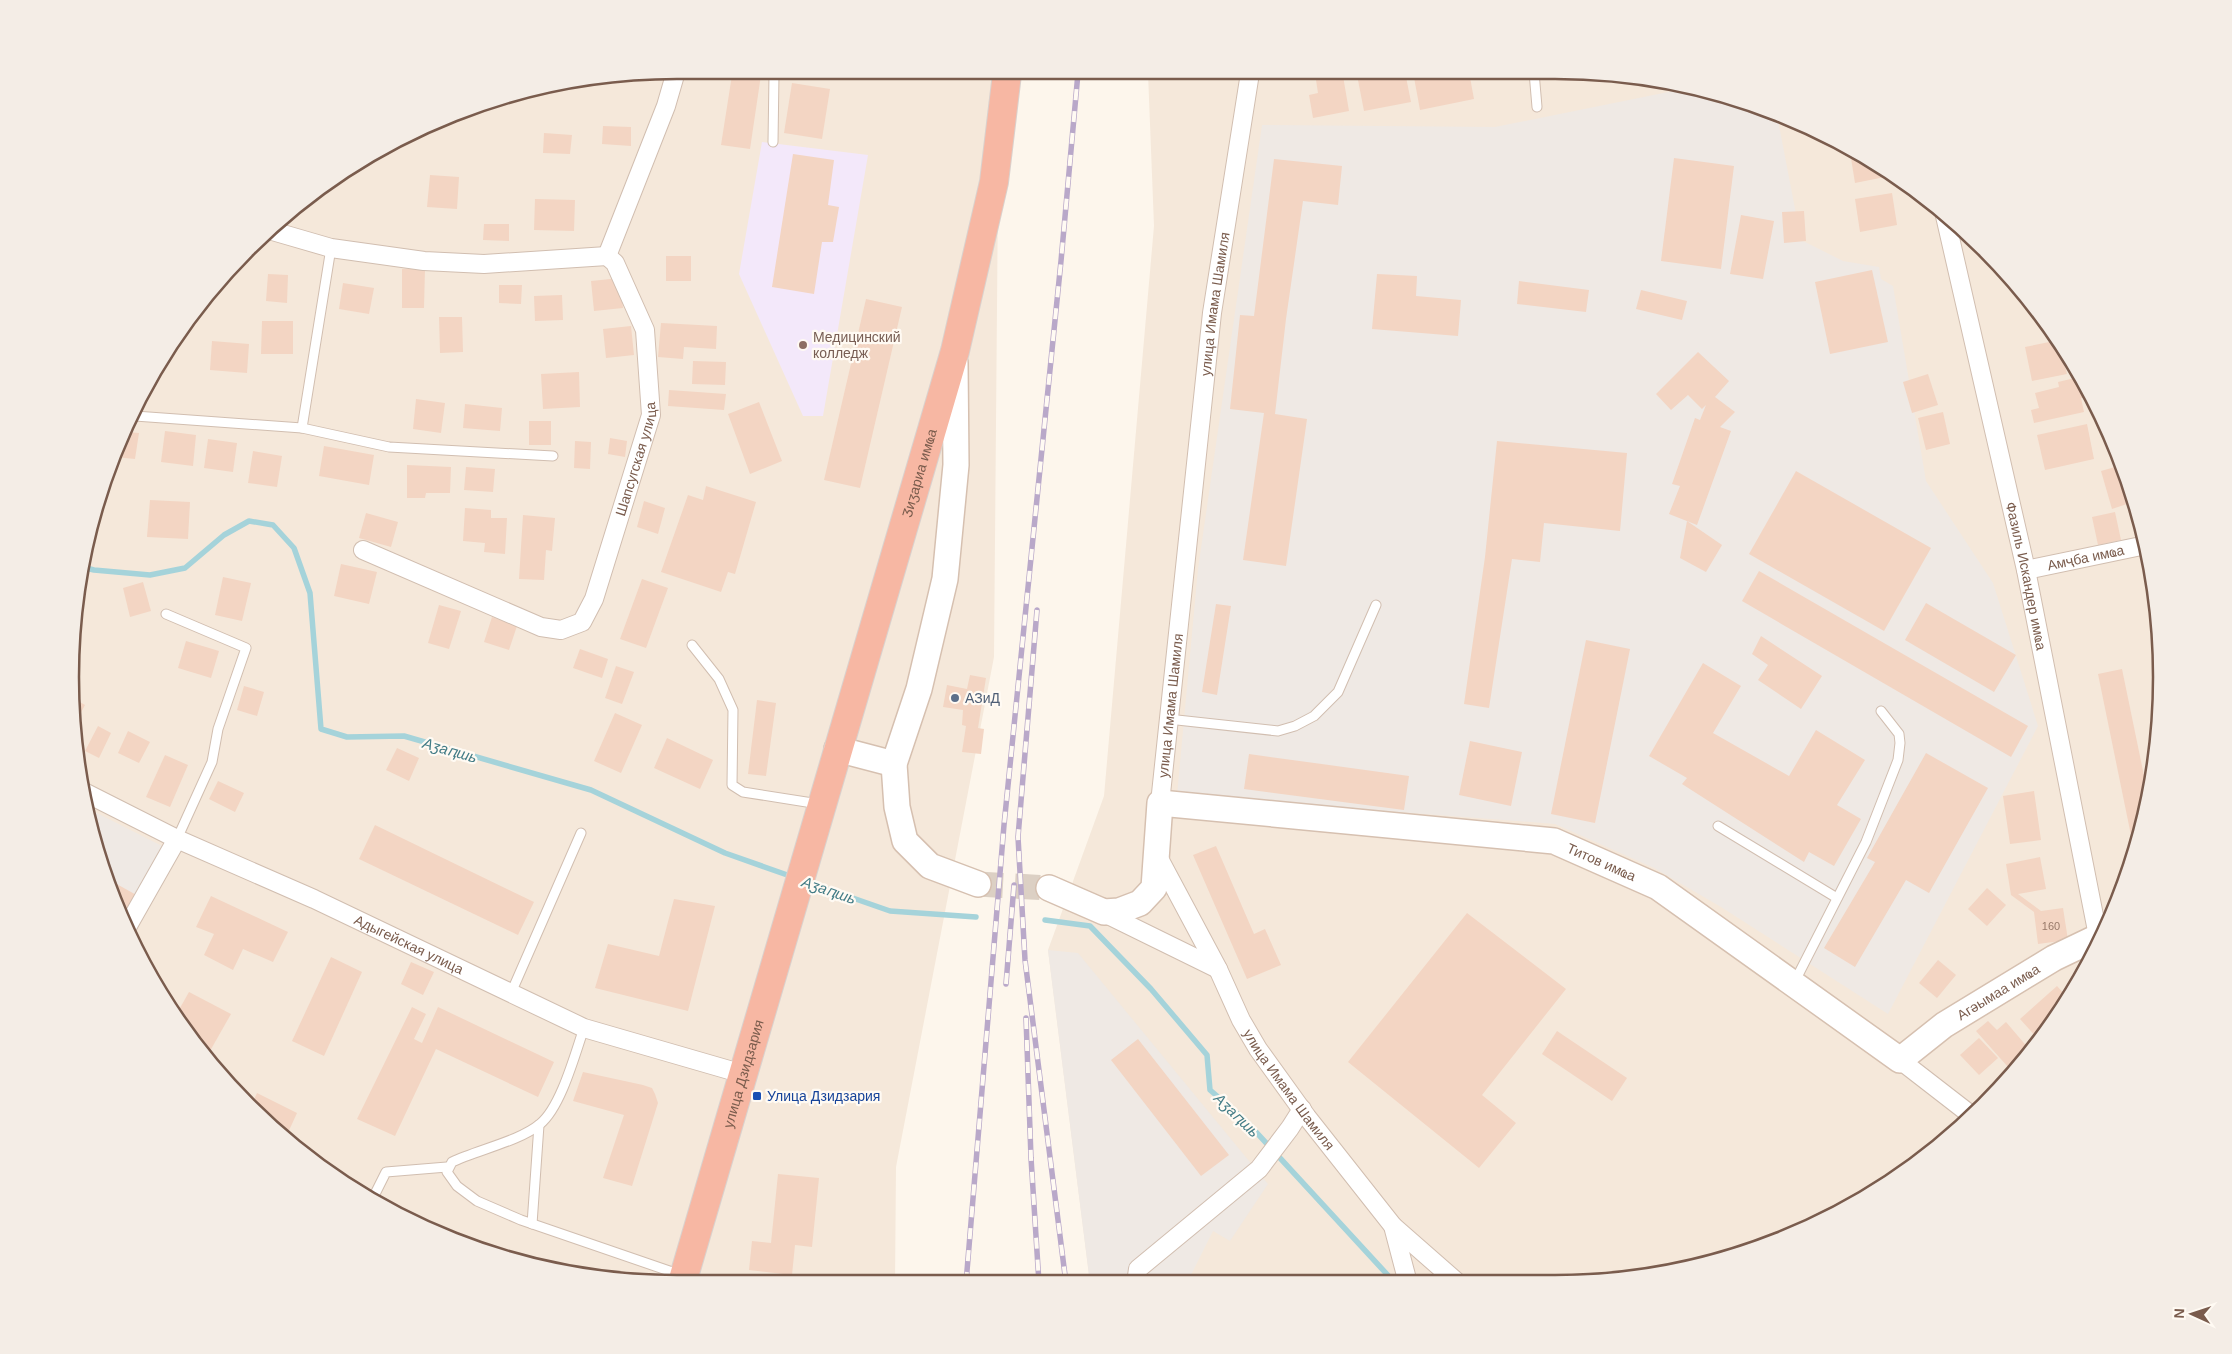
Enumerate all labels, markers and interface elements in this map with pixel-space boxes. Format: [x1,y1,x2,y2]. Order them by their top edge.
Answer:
street label: улица Имама Шамиля [1197,231,1233,377]
place label: Медицинский колледж [813,329,901,361]
marker: Медицинский колледж [797,339,809,351]
street label: Шапсугская улица [612,401,659,518]
street label: Ӡиӡариа имҩа [899,427,940,519]
street label: Фазиль Искандер имҩа [2003,500,2050,652]
street label: Амҷба имҩа [2046,542,2126,573]
street label: улица Имама Шамиля [1155,633,1186,779]
place label: АЗиД [965,690,1000,706]
marker: АЗиД [949,692,961,704]
water label: Аӡаԥшь [420,734,479,766]
street label: Титов имҩа [1565,840,1639,884]
water label: Аӡаԥшь [799,873,858,907]
street label: Адыгейская улица [352,911,466,977]
house number: 160 [2042,920,2060,932]
street label: Агәымаа имҩа [1954,961,2043,1023]
street label: улица Дзидзария [720,1018,767,1130]
street label: улица Имама Шамиля [1240,1026,1338,1153]
place label: Улица Дзидзария [767,1088,880,1104]
water label: Аӡаԥшь [1210,1089,1263,1141]
marker: Улица Дзидзария [751,1090,763,1102]
north arrow [2167,1289,2217,1339]
text: N [2171,1308,2187,1319]

